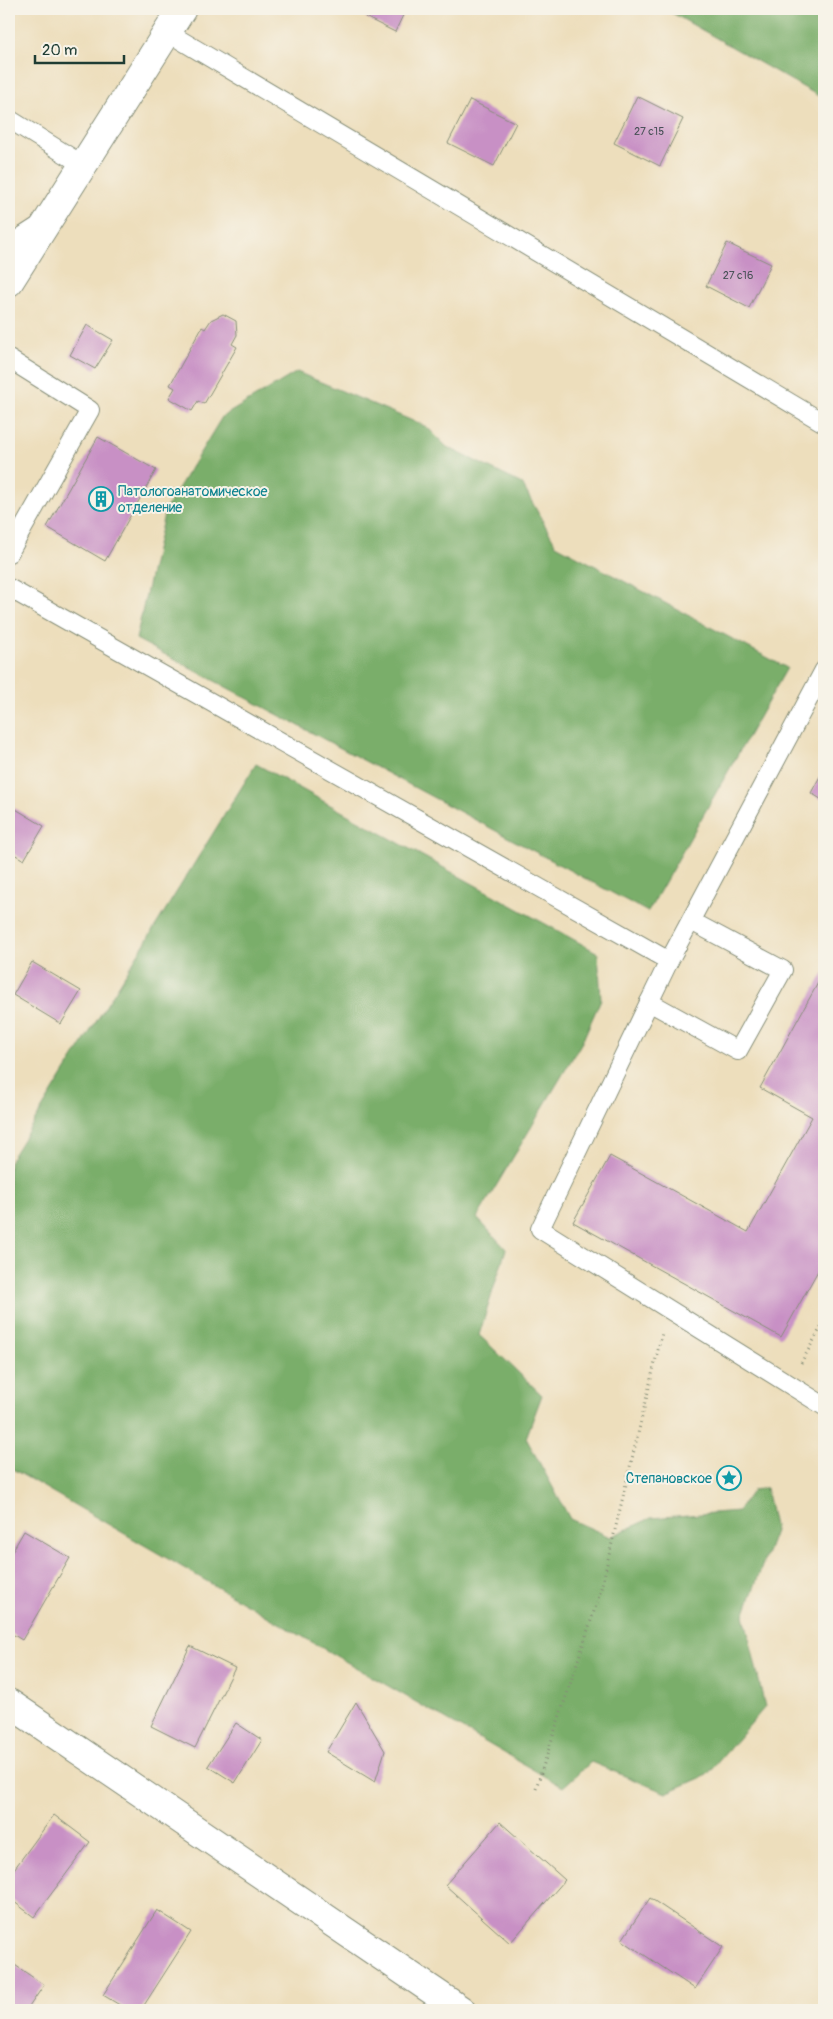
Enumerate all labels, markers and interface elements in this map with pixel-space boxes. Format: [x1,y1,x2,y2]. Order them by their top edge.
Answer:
scale bar [35,32,124,64]
text: 20 m [42,41,77,60]
house number: 27 с15 [634,125,664,138]
house number: 27 с16 [723,269,753,282]
place label: Патологоанатомическое отделение [118,483,267,516]
building icon: Патологоанатомическое отделение [88,486,114,512]
place icon: Степановское [716,1465,742,1491]
place label: Степановское [626,1470,712,1487]

